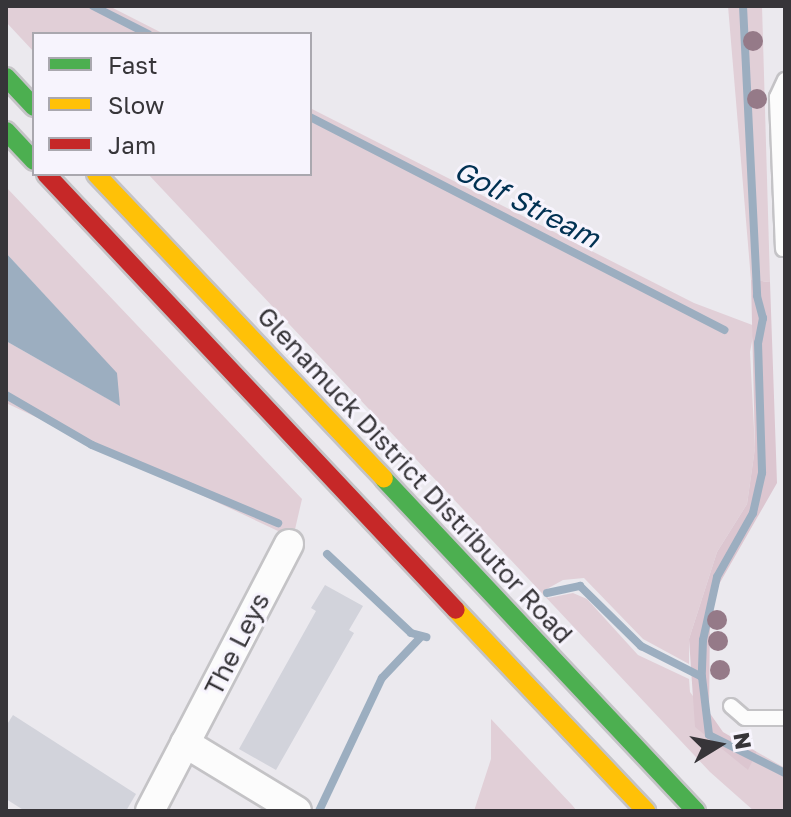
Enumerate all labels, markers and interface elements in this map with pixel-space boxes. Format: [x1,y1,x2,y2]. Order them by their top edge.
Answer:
legend [32,32,312,176]
text: Fast [108,50,158,79]
text: Slow [108,90,164,119]
text: Jam [108,130,156,159]
water label: Golf Stream [449,153,605,255]
street label: Glenamuck District Distributor Road [251,300,579,650]
street label: The Leys [198,587,276,701]
north arrow [679,705,759,785]
text: N [728,730,758,751]

